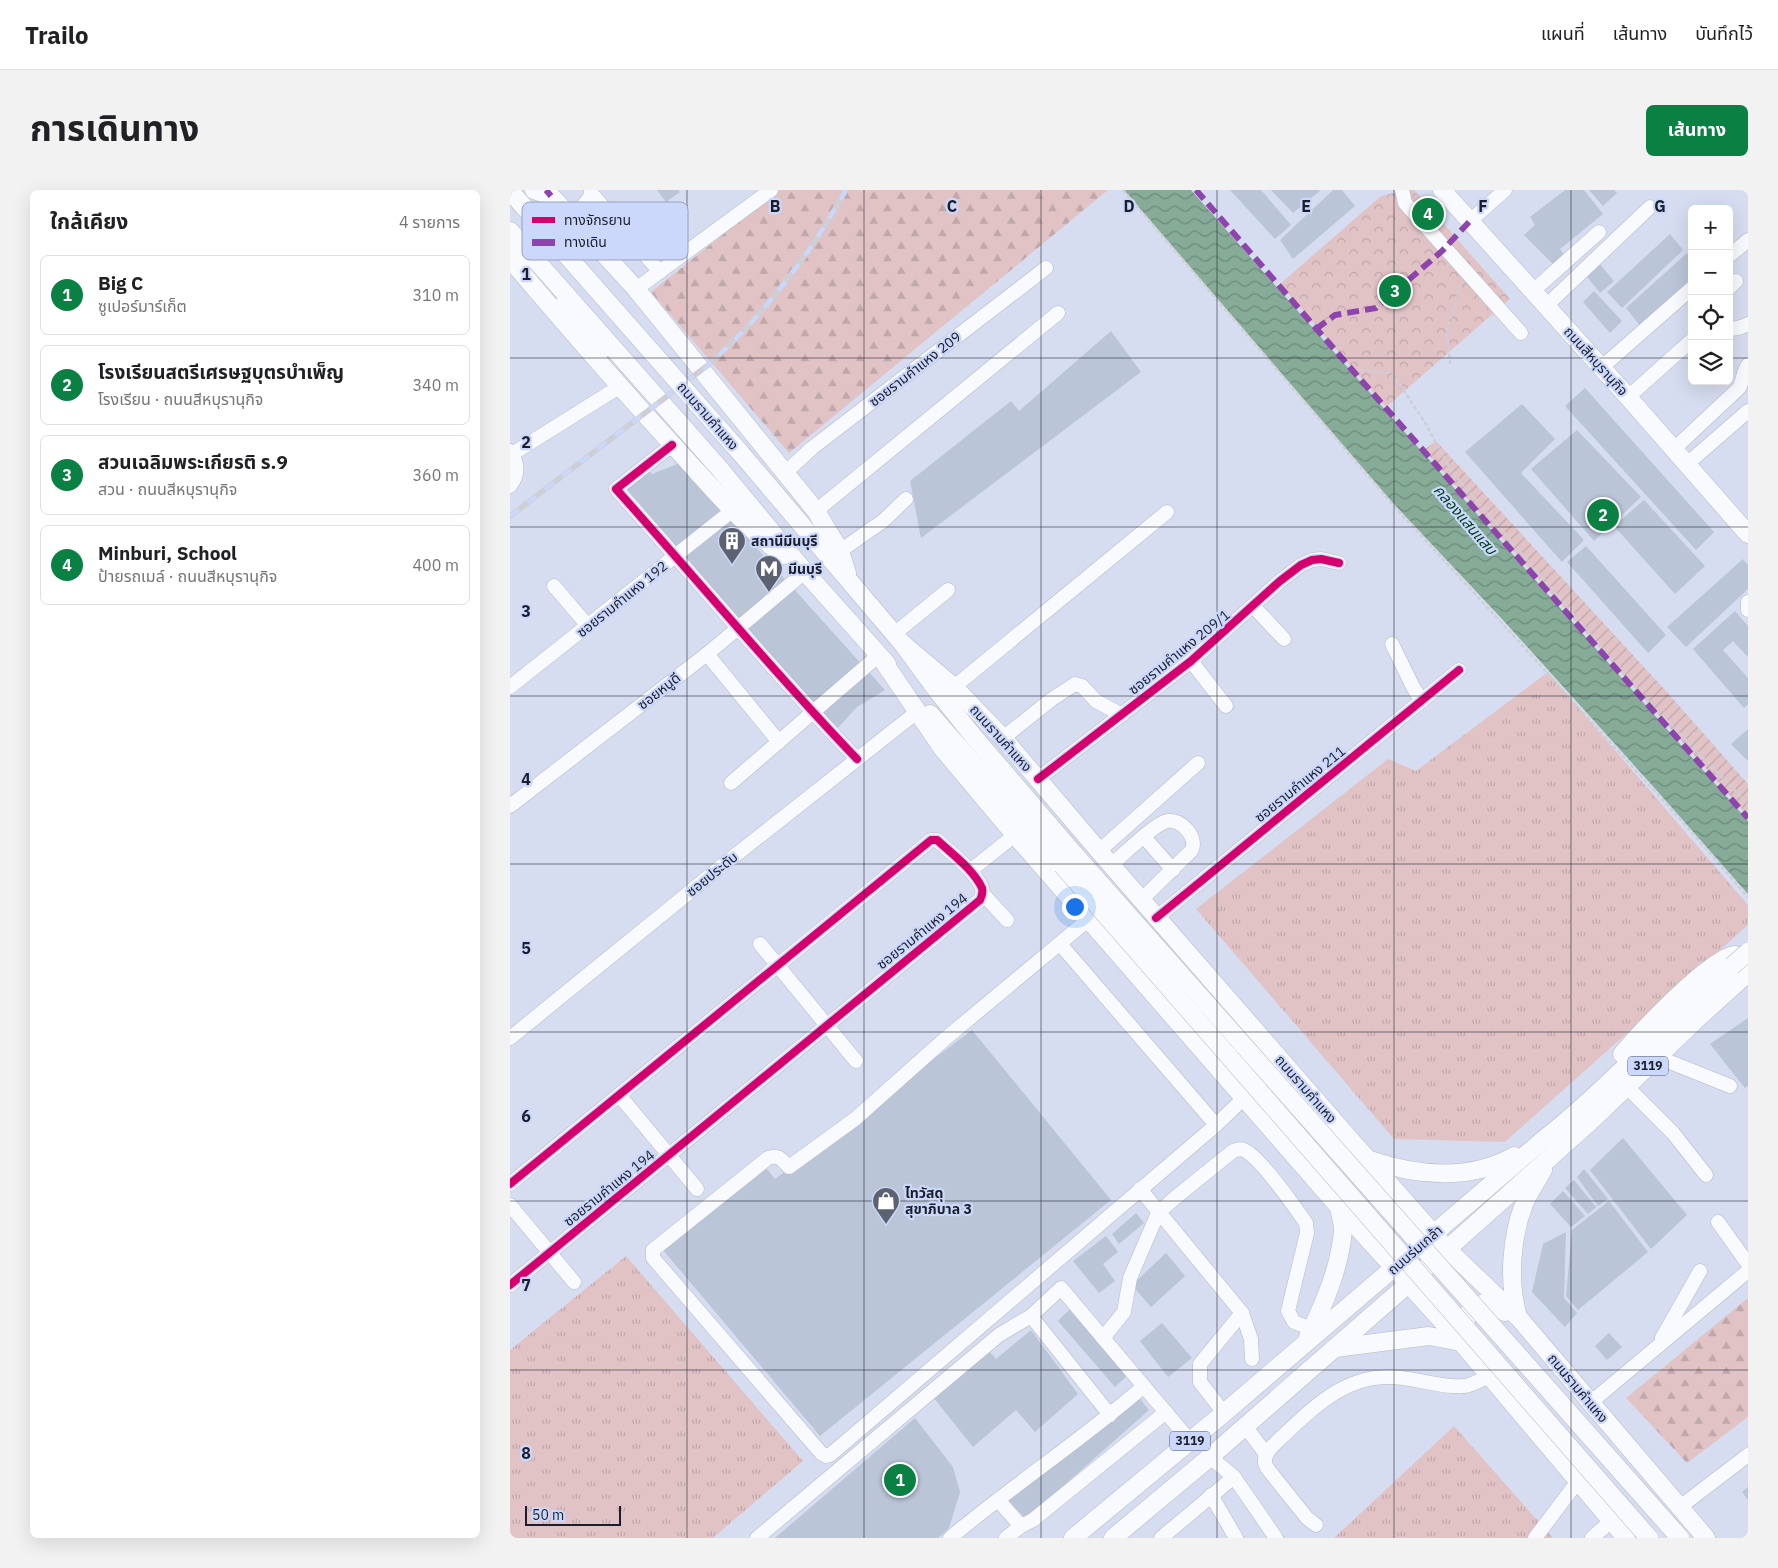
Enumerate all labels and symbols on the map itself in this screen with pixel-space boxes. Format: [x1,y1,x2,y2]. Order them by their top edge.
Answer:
pin: 4 [1412,195,1444,233]
text: B [770,196,781,216]
text: C [947,196,957,216]
text: D [1123,196,1135,216]
text: E [1301,196,1311,216]
text: F [1478,196,1488,216]
text: G [1654,196,1666,216]
legend [522,202,688,260]
text: ทางจักรยาน [564,211,631,229]
text: ทางเดิน [564,233,607,251]
text: 1 [521,264,531,284]
pin: 3 [1379,272,1411,310]
street label: ถนนสีหบุรานุกิจ [1560,323,1632,399]
street label: ซอยรามคำแหง 209 [865,328,965,410]
street label: ถนนรามคำแหง [673,378,743,454]
text: 2 [521,432,531,452]
water label: คลองแสนแสบ [1430,481,1502,559]
pin: 2 [1587,496,1619,534]
building icon: สถานีมีนบุรี [717,526,747,565]
place label: สถานีมีนบุรี [751,532,818,550]
metro station icon: มีนบุรี [754,554,784,593]
street label: ซอยรามคำแหง 192 [573,557,671,641]
place label: มีนบุรี [788,560,822,578]
text: 3 [521,601,531,621]
street label: ซอยรามคำแหง 209/1 [1125,606,1233,698]
street label: ซอยหนูดี [634,669,684,713]
street label: ถนนรามคำแหง [966,701,1036,775]
street label: ซอยรามคำแหง 211 [1251,742,1349,826]
text: 4 [521,769,531,789]
street label: ซอยประดับ [683,848,741,900]
street label: ซอยรามคำแหง 194 [873,889,971,973]
your location [1062,894,1088,920]
text: 5 [521,938,531,958]
street label: ถนนรามคำแหง [1271,1051,1341,1127]
road number: 3119 [1628,1056,1668,1076]
text: 6 [521,1106,531,1126]
street label: ซอยรามคำแหง 194 [560,1146,658,1230]
place label: ไทวัสดุ สุขาภิบาล 3 [905,1184,972,1218]
shop icon: ไทวัสดุ สุขาภิบาล 3 [871,1186,901,1225]
street label: ถนนร่มเกล้า [1384,1221,1446,1279]
text: 7 [521,1275,531,1295]
street label: ถนนรามคำแหง [1544,1350,1612,1426]
road number: 3119 [1170,1432,1210,1450]
text: 8 [521,1443,531,1463]
pin: 1 [884,1461,916,1499]
scale bar [525,1503,621,1526]

